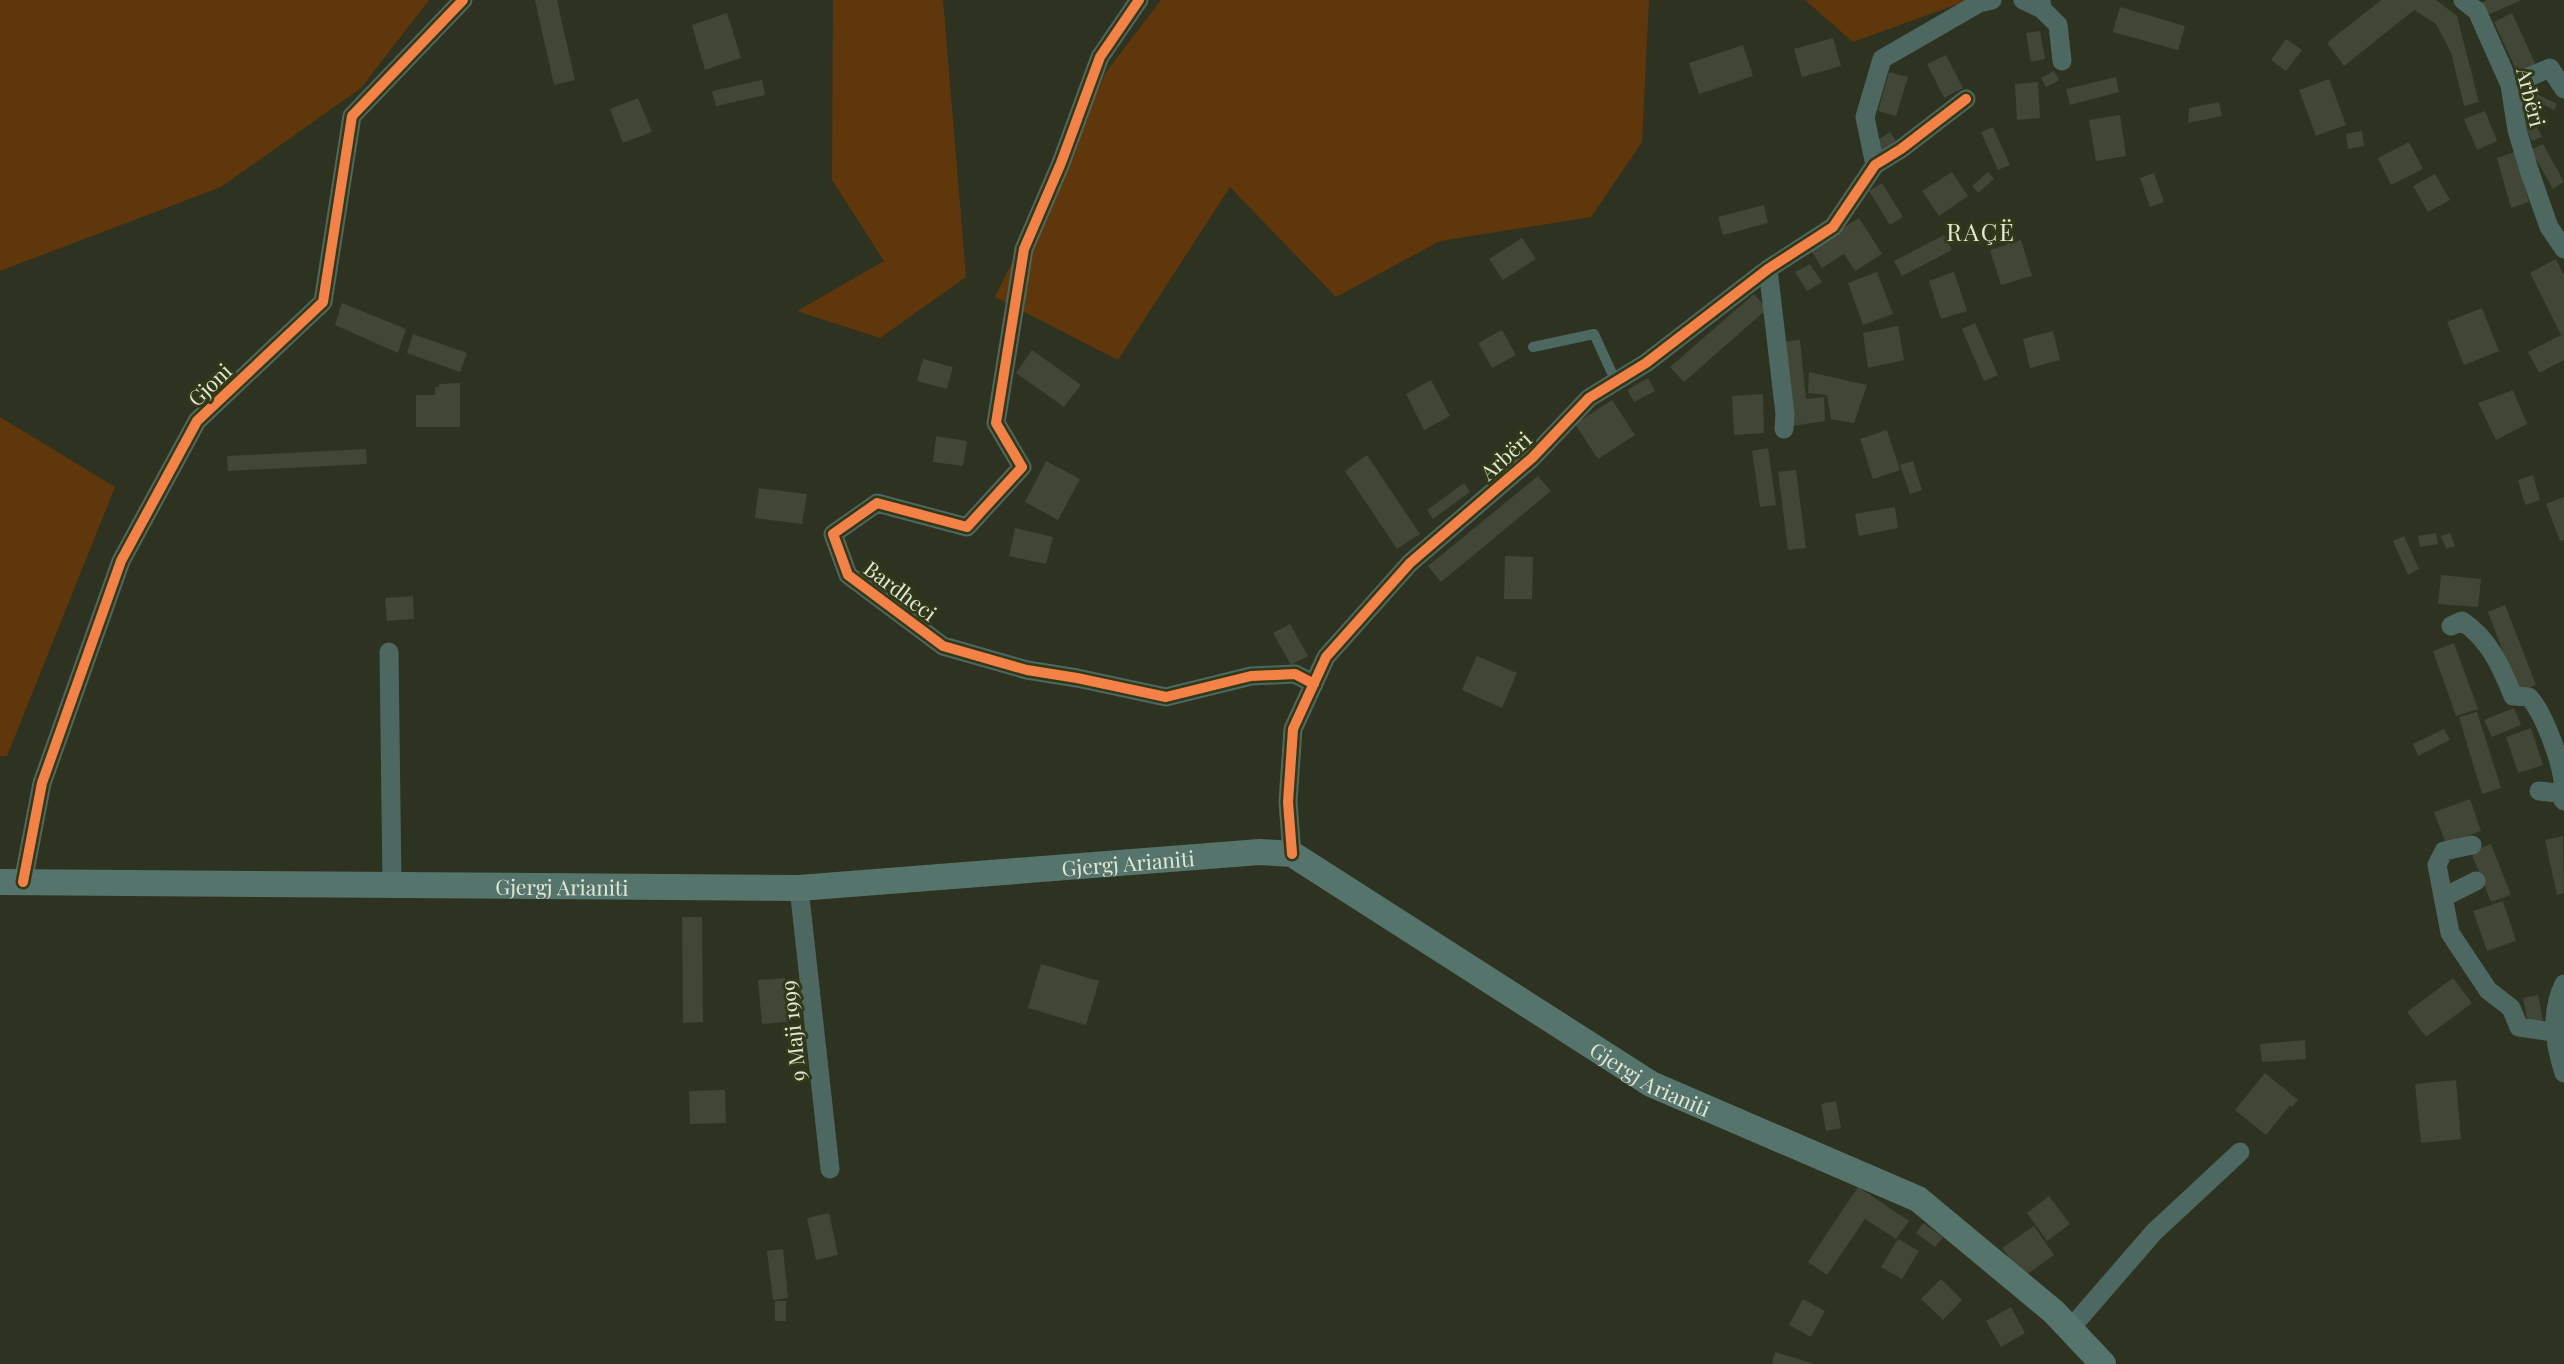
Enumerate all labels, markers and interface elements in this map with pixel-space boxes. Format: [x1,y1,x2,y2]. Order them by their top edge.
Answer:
street label: Arbëri [2511,63,2553,130]
district label: RAÇË [1946,215,2016,247]
street label: Gjoni [181,356,237,412]
street label: Arbëri [1473,424,1537,486]
street label: Bardheci [859,554,943,626]
street label: Gjergj Arianiti [1061,843,1195,881]
street label: Gjergj Arianiti [495,872,629,901]
street label: 9 Maji 1999 [773,979,811,1083]
street label: Gjergj Arianiti [1585,1035,1715,1122]

